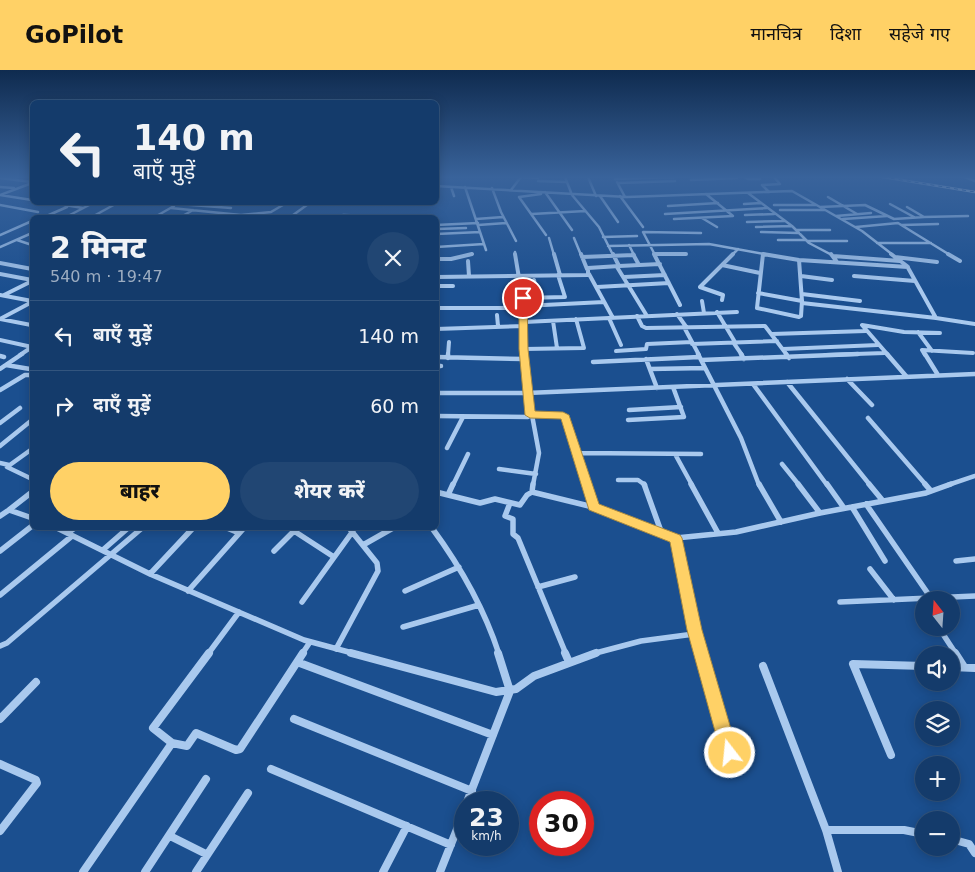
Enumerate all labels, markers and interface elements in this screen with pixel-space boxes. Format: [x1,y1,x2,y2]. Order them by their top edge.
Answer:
text: GoPilot [25,21,123,49]
text: मानचित्र [751,23,802,44]
text: दिशा [830,23,861,44]
text: सहेजे गए [889,23,950,44]
text: 140 m [133,118,255,158]
icon: left [50,120,115,185]
text: बाएँ मुड़ें [133,159,195,184]
text: 2 मिनट [50,230,146,265]
button: close [367,232,419,284]
text: 540 m · 19:47 [50,267,163,286]
pin [502,277,544,319]
icon: arrive [509,284,537,312]
icon: left [50,322,78,350]
text: बाएँ मुड़ें [93,323,152,345]
text: 140 m [358,325,419,347]
icon: right [50,392,78,420]
text: दाएँ मुड़ें [93,393,151,415]
text: 60 m [370,395,419,417]
button: बाहर [50,462,230,520]
button: शेयर करें [240,462,419,520]
north arrow [915,591,960,636]
map controls [915,591,960,856]
button: sound [915,646,960,691]
button: layers [915,701,960,746]
position arrow [703,726,755,778]
button: + [915,756,960,801]
speed limit sign: 30 [529,791,594,856]
text: 23 [469,803,504,832]
button: − [915,811,960,856]
text: km/h [471,829,502,843]

